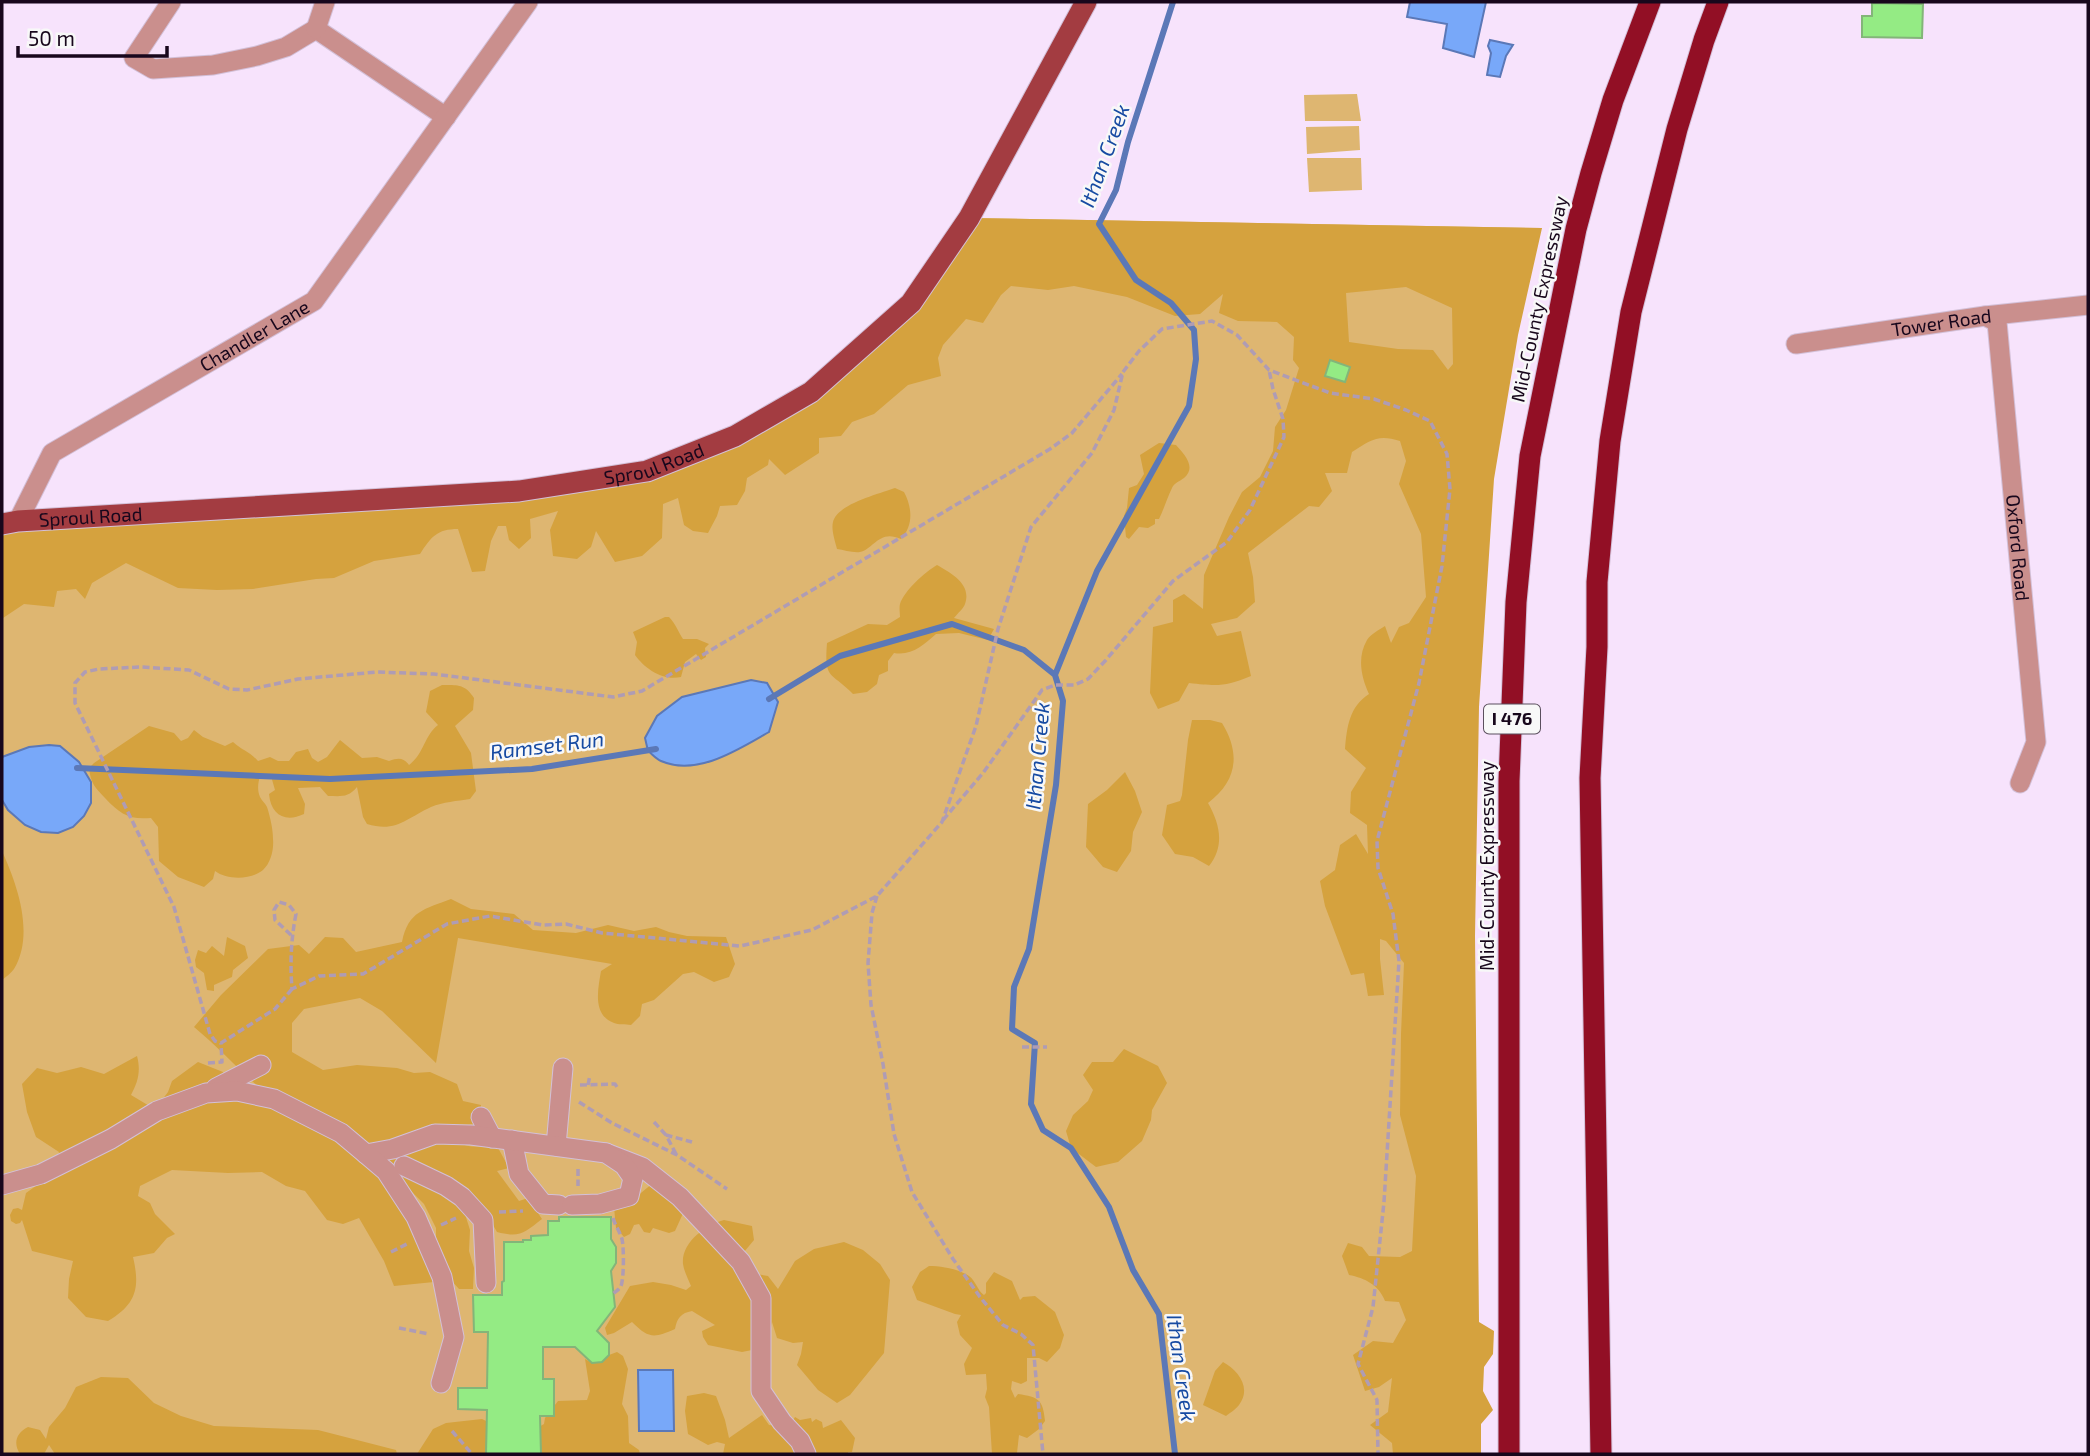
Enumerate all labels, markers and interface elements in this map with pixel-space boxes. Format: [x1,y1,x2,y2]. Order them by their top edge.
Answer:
scale bar [18,14,166,58]
text: 50 m [28,25,75,50]
water label: Ithan Creek [1073,100,1134,210]
street label: Mid-County Expressway [1505,194,1572,404]
street label: Chandler Lane [195,294,313,376]
street label: Tower Road [1890,303,1992,341]
street label: Sproul Road [602,438,707,489]
street label: Oxford Road [2002,493,2035,602]
street label: Sproul Road [38,502,143,531]
water label: Ithan Creek [1019,701,1054,811]
road number: I 476 [1484,704,1540,734]
water label: Ramset Run [488,725,605,764]
street label: Mid-County Expressway [1475,761,1498,971]
water label: Ithan Creek [1163,1313,1202,1423]

